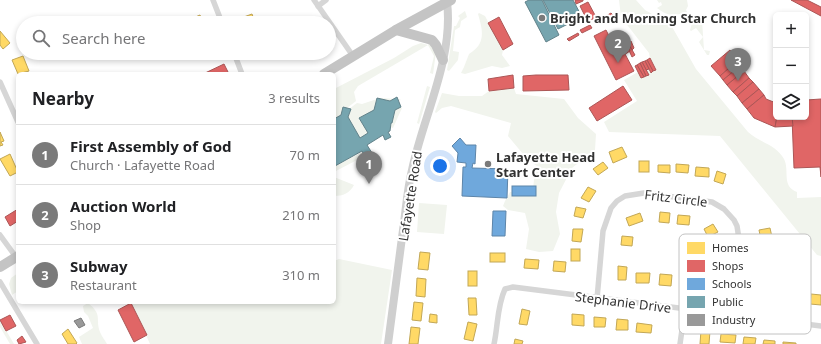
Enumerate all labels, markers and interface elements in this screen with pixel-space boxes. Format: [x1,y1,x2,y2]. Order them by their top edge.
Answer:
place label: Bright and Morning Star Church [550,9,756,27]
map controls [773,12,809,120]
button: + [773,12,809,48]
marker: Bright and Morning Star Church [537,13,547,23]
search box [16,16,336,60]
icon: search [30,27,52,49]
text: Search here [62,28,145,48]
pin: 2 [605,30,631,63]
pin: 3 [725,48,751,81]
button: − [773,48,809,84]
button: layers [773,84,809,120]
text: Nearby [32,87,94,110]
text: 3 results [268,89,320,107]
text: First Assembly of God [70,136,232,156]
text: 1 [41,146,49,164]
text: 70 m [290,146,320,164]
place label: Lafayette Head Start Center [496,148,595,181]
street label: Lafayette Road [394,150,426,242]
pin: 1 [356,151,382,184]
text: Church · Lafayette Road [70,156,215,174]
your location [430,156,450,176]
marker: Lafayette Head Start Center [483,159,493,169]
street label: Fritz Circle [644,185,708,211]
text: Auction World [70,196,176,216]
text: 2 [41,206,49,224]
text: 210 m [282,206,320,224]
text: Shop [70,216,101,234]
legend [679,234,811,334]
text: Homes [712,240,749,255]
text: Subway [70,256,128,276]
text: Shops [712,258,744,273]
text: 3 [41,266,49,284]
text: 310 m [282,266,320,284]
text: Restaurant [70,276,137,294]
text: Schools [712,276,752,291]
street label: Stephanie Drive [574,287,672,317]
text: Public [712,294,743,309]
text: Industry [712,312,756,327]

